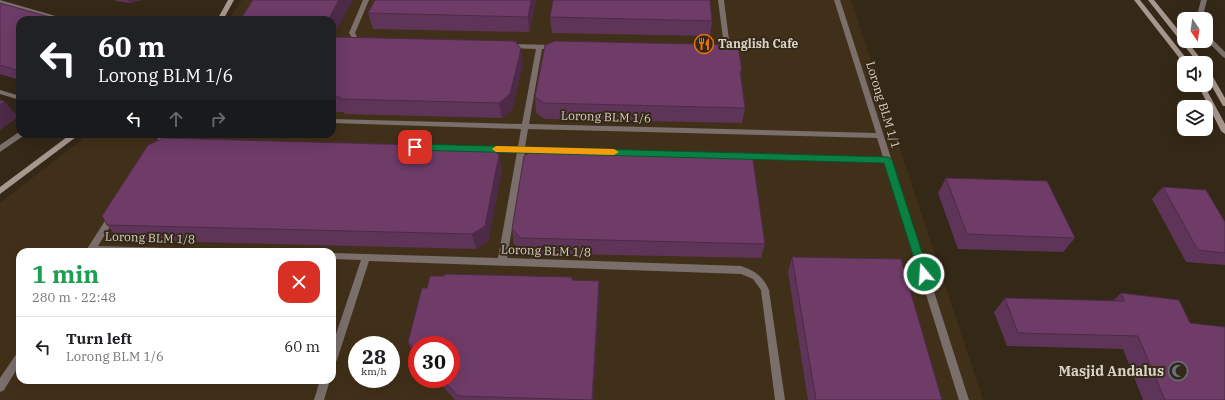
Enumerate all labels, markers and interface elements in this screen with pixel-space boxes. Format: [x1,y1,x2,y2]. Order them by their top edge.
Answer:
north arrow [1177,12,1213,48]
map controls [1177,12,1213,136]
text: 60 m [98,28,165,65]
icon: left [32,32,84,84]
restaurant icon: Tanglish Cafe [693,33,715,55]
place label: Tanglish Cafe [718,36,798,51]
button: sound [1177,56,1213,92]
street label: Lorong BLM 1/1 [863,60,904,150]
text: Lorong BLM 1/6 [98,64,233,87]
button: layers [1177,100,1213,136]
street label: Lorong BLM 1/6 [561,107,651,126]
icon: left [123,108,145,130]
icon: ahead [165,108,187,130]
icon: right [207,108,229,130]
pin [398,130,432,164]
icon: arrive [404,136,426,158]
street label: Lorong BLM 1/8 [105,228,195,247]
street label: Lorong BLM 1/8 [501,241,591,260]
position arrow [903,253,945,295]
text: 1 min [32,258,99,290]
button: close [278,261,320,303]
text: 280 m · 22:48 [32,289,116,306]
text: Turn left [66,329,132,348]
icon: left [32,336,54,358]
speed limit sign: 30 [408,336,460,388]
text: 60 m [284,337,320,356]
text: 28 [362,343,386,370]
text: Lorong BLM 1/6 [66,348,164,365]
mosque icon: Masjid Andalus [1167,360,1189,382]
place label: Masjid Andalus [1058,362,1164,380]
text: km/h [361,365,387,378]

